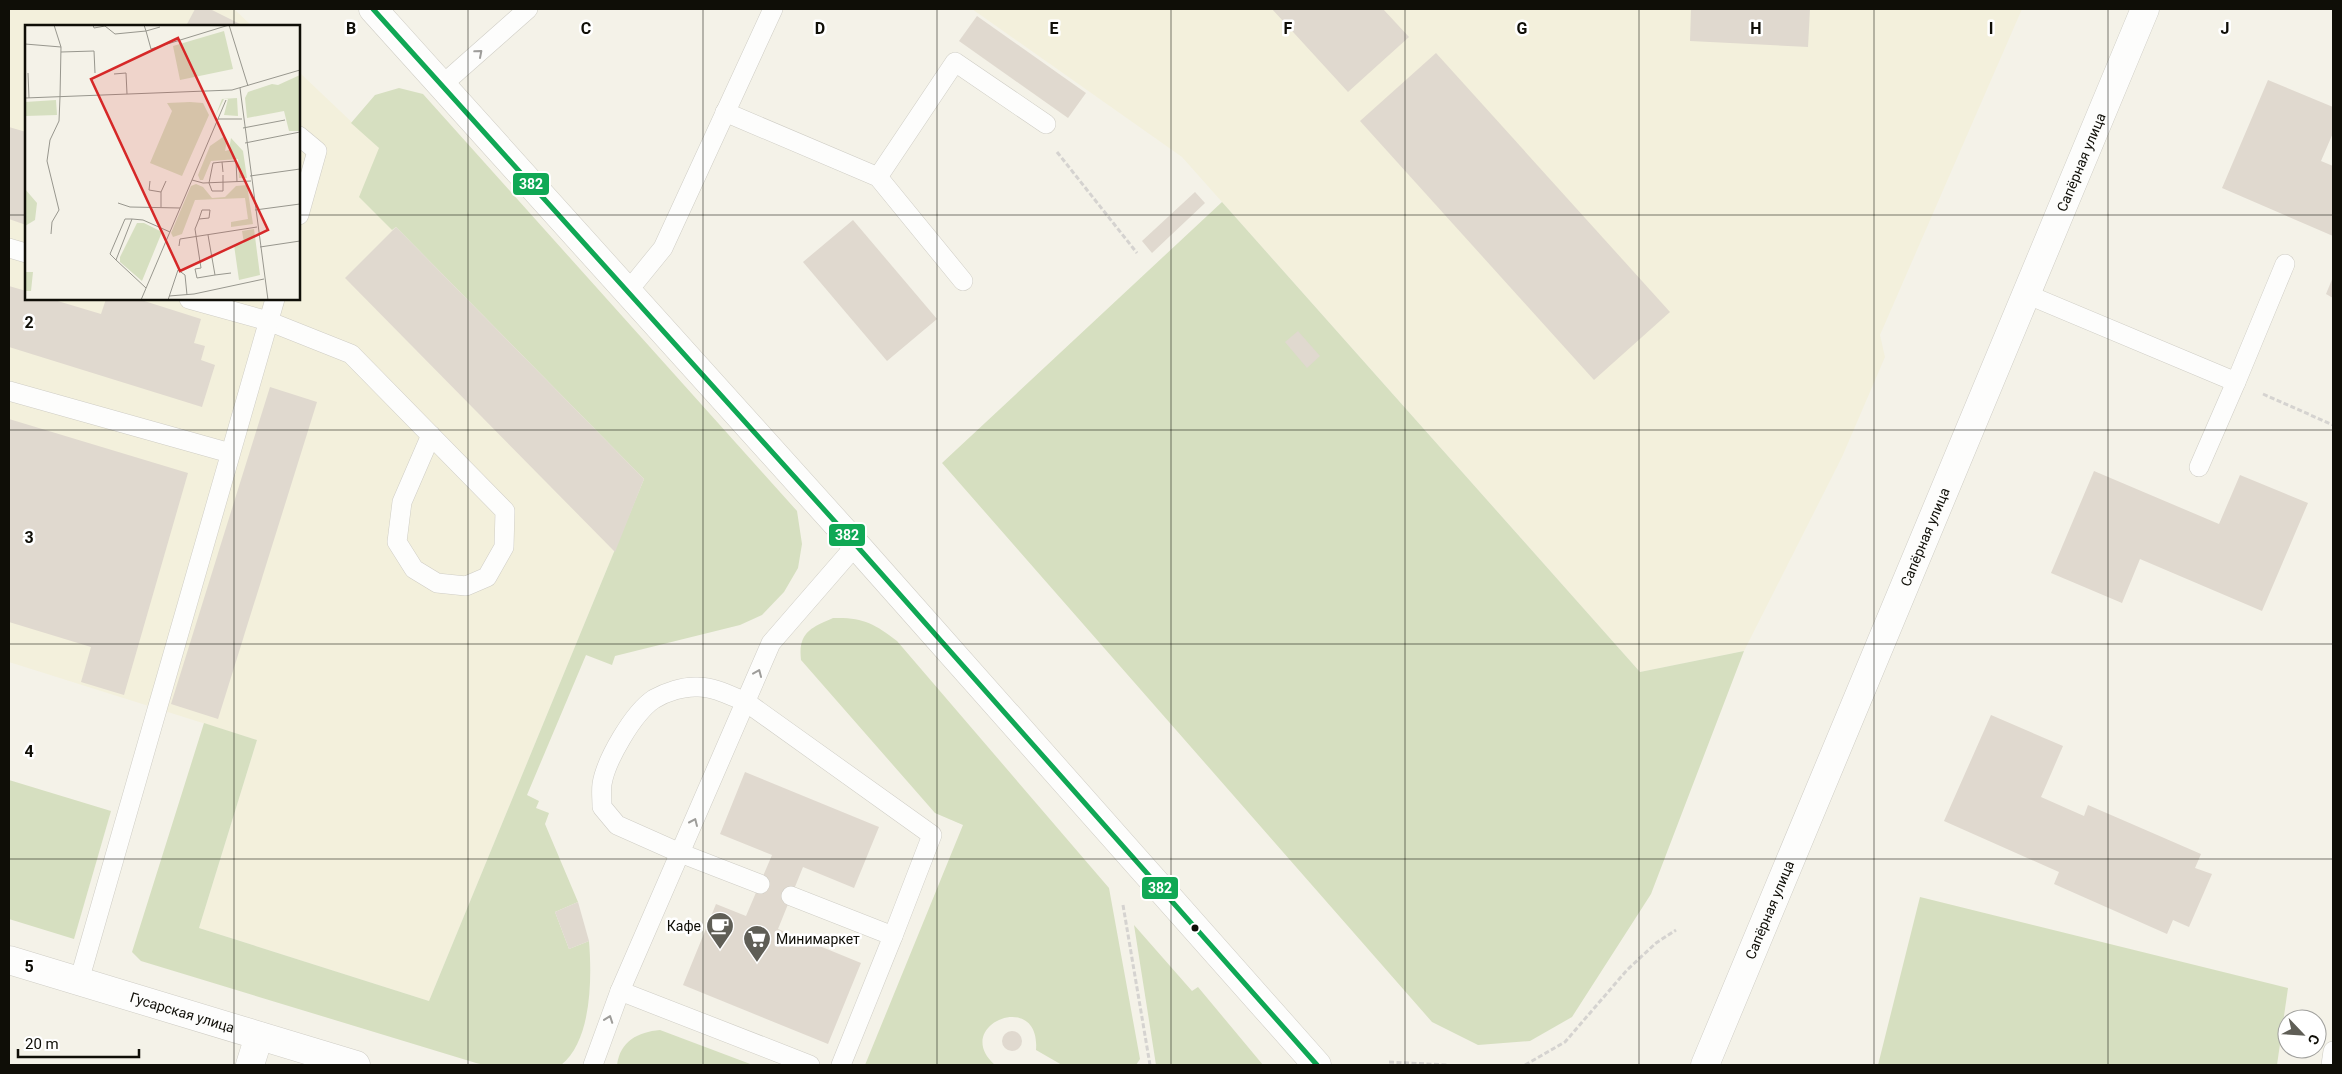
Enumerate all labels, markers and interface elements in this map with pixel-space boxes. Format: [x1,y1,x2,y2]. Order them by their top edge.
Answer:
text: B [346,19,356,38]
text: C [581,19,591,38]
text: D [815,19,825,38]
text: E [1050,19,1059,38]
text: F [1284,19,1293,38]
text: G [1517,19,1528,38]
text: H [1750,19,1762,38]
text: I [1989,19,1993,38]
text: J [2221,19,2229,38]
inset map [25,25,300,300]
one-way arrow [473,50,482,59]
street label: Сапёрная улица [2053,110,2109,214]
line badge: 382 [512,172,550,196]
text: 382 [519,176,543,192]
text: 2 [24,313,34,332]
street label: Сапёрная улица [1897,485,1953,589]
line badge: 382 [828,523,866,547]
text: 382 [835,527,859,543]
text: 3 [24,528,34,547]
one-way arrow [753,669,763,677]
text: 4 [24,742,34,761]
one-way arrow [687,818,698,827]
street label: Сапёрная улица [1742,858,1797,962]
line badge: 382 [1141,876,1179,900]
text: 382 [1148,880,1172,896]
cafe icon: Кафе [705,911,735,950]
place label: Кафе [667,918,701,934]
unlabelled marker [1190,923,1200,933]
supermarket icon: Минимаркет [742,924,772,963]
place label: Минимаркет [776,931,860,947]
text: 5 [24,957,34,976]
street label: Гусарская улица [128,989,236,1036]
north arrow [2277,1009,2327,1059]
one-way arrow [603,1015,613,1024]
scale bar [18,1026,139,1058]
text: С [2305,1032,2323,1047]
text: 20 m [25,1035,59,1053]

